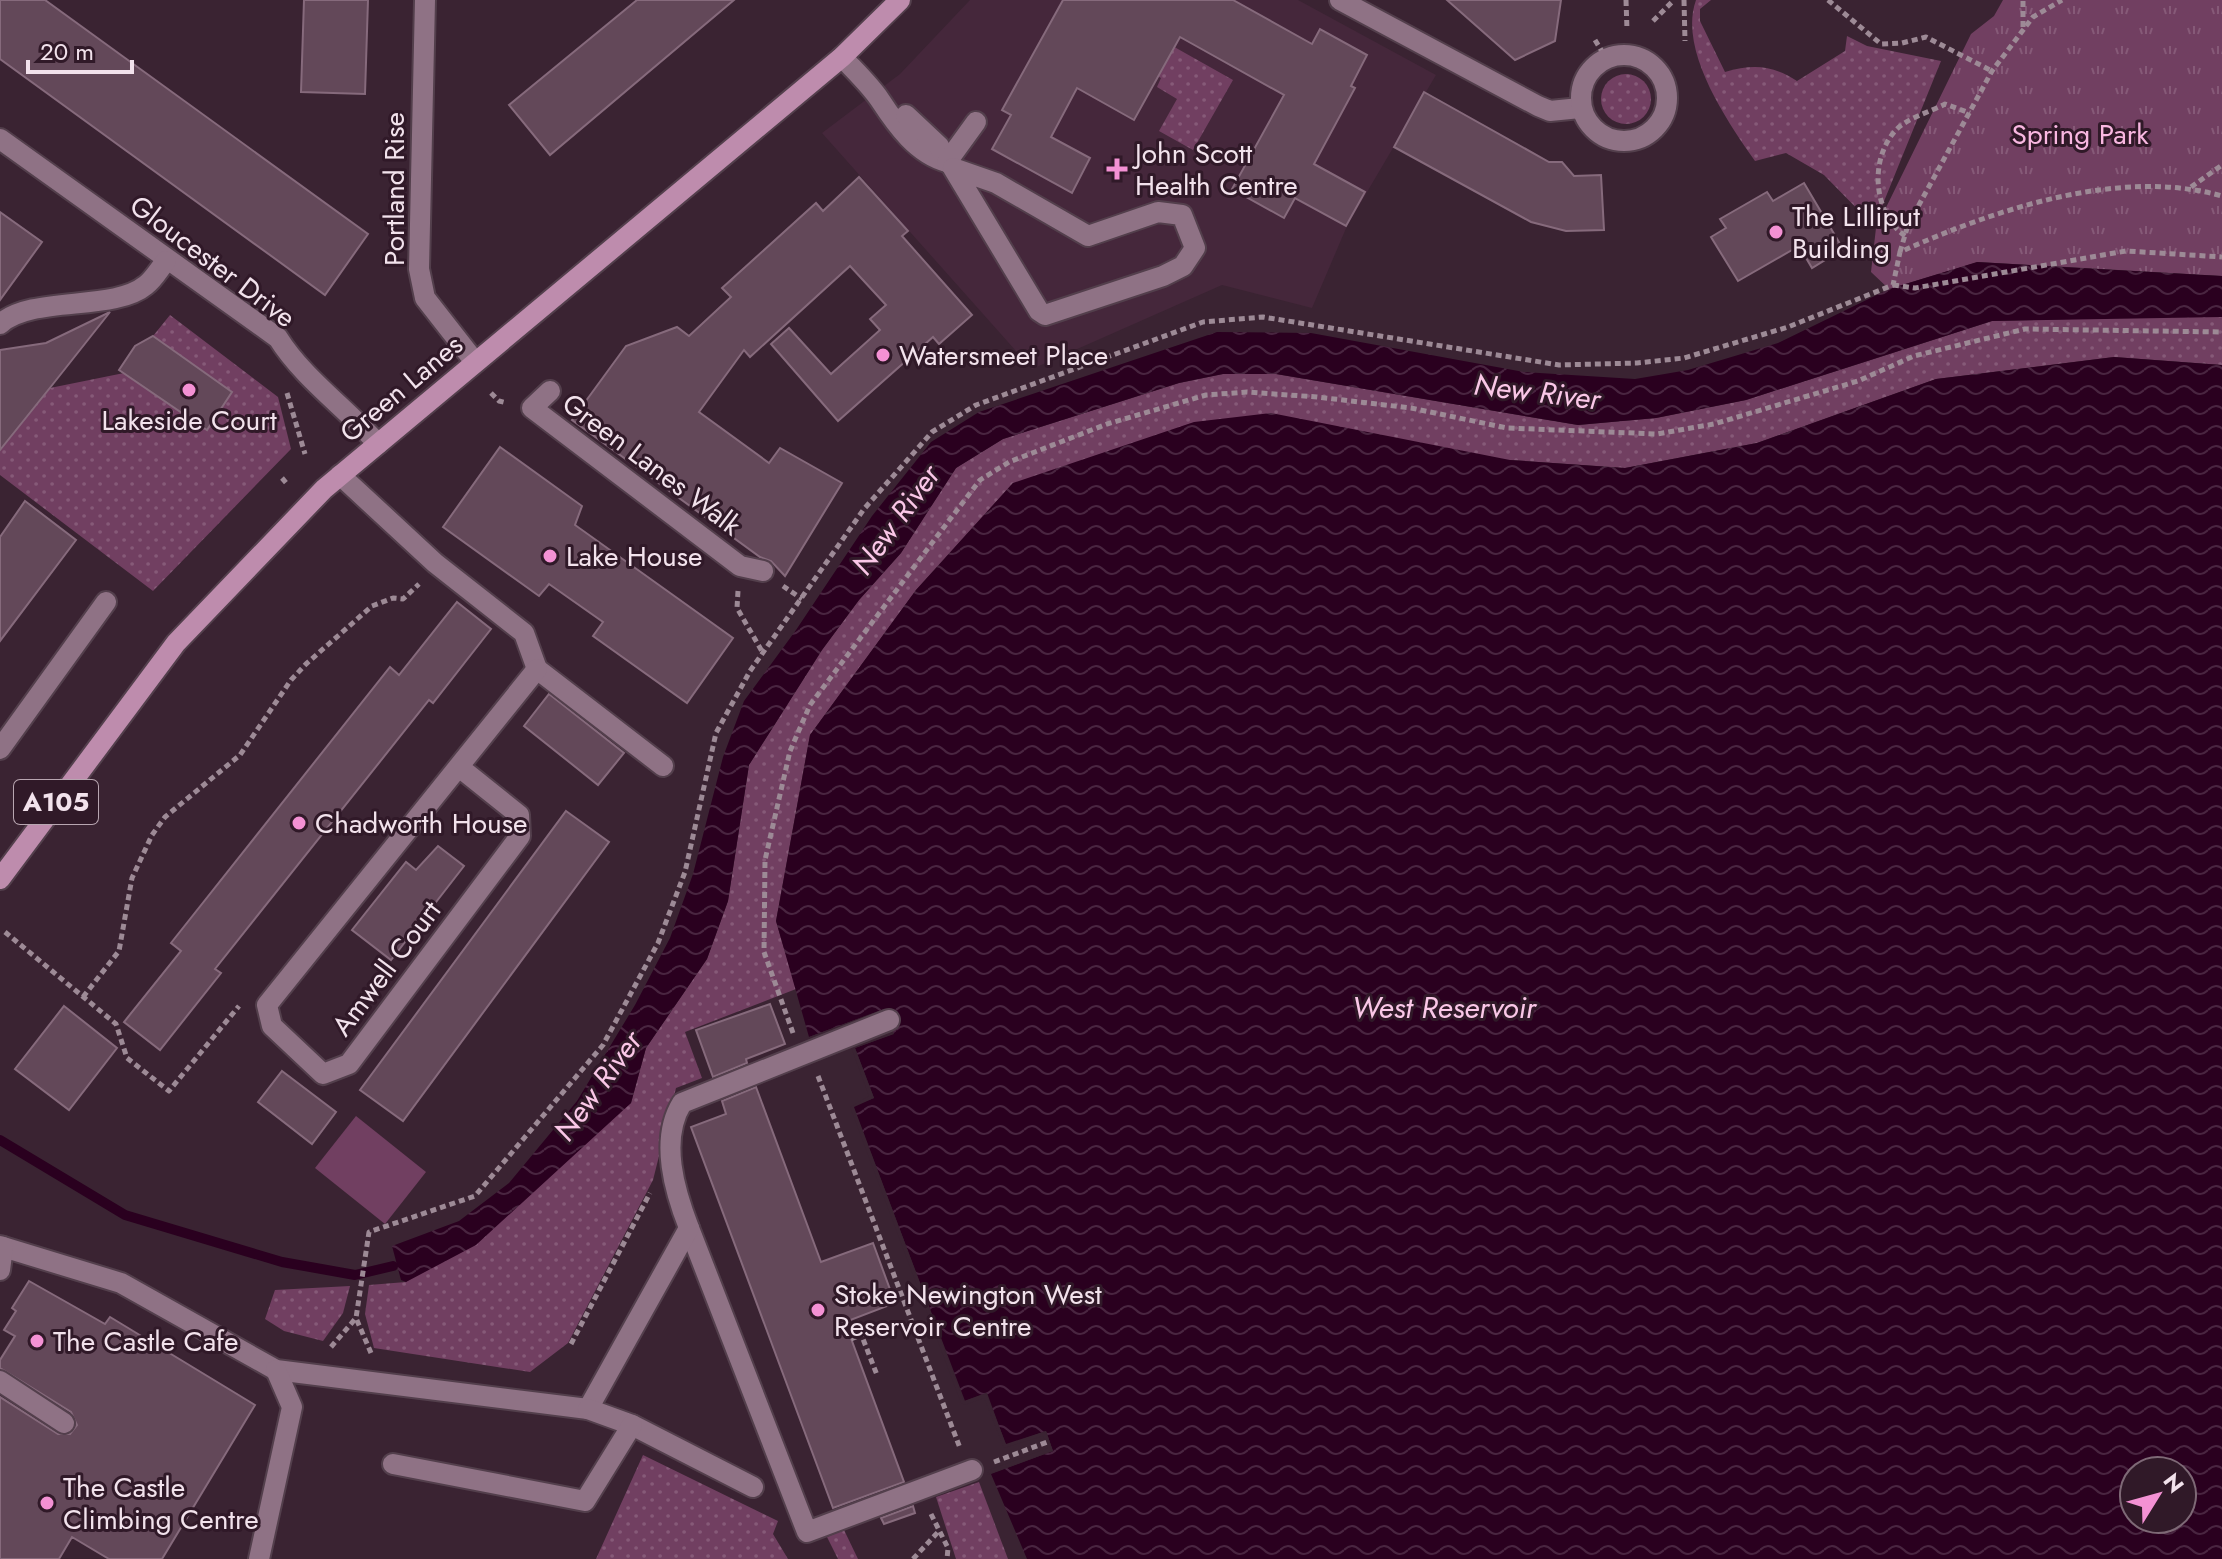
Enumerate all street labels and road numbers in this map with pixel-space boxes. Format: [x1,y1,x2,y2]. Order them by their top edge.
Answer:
street label: Portland Rise [374,112,415,266]
street label: Gloucester Drive [121,185,304,338]
street label: Green Lanes [331,325,472,452]
street label: Green Lanes Walk [554,383,750,546]
road number: A105 [14,780,98,824]
street label: Amwell Court [322,892,451,1045]

